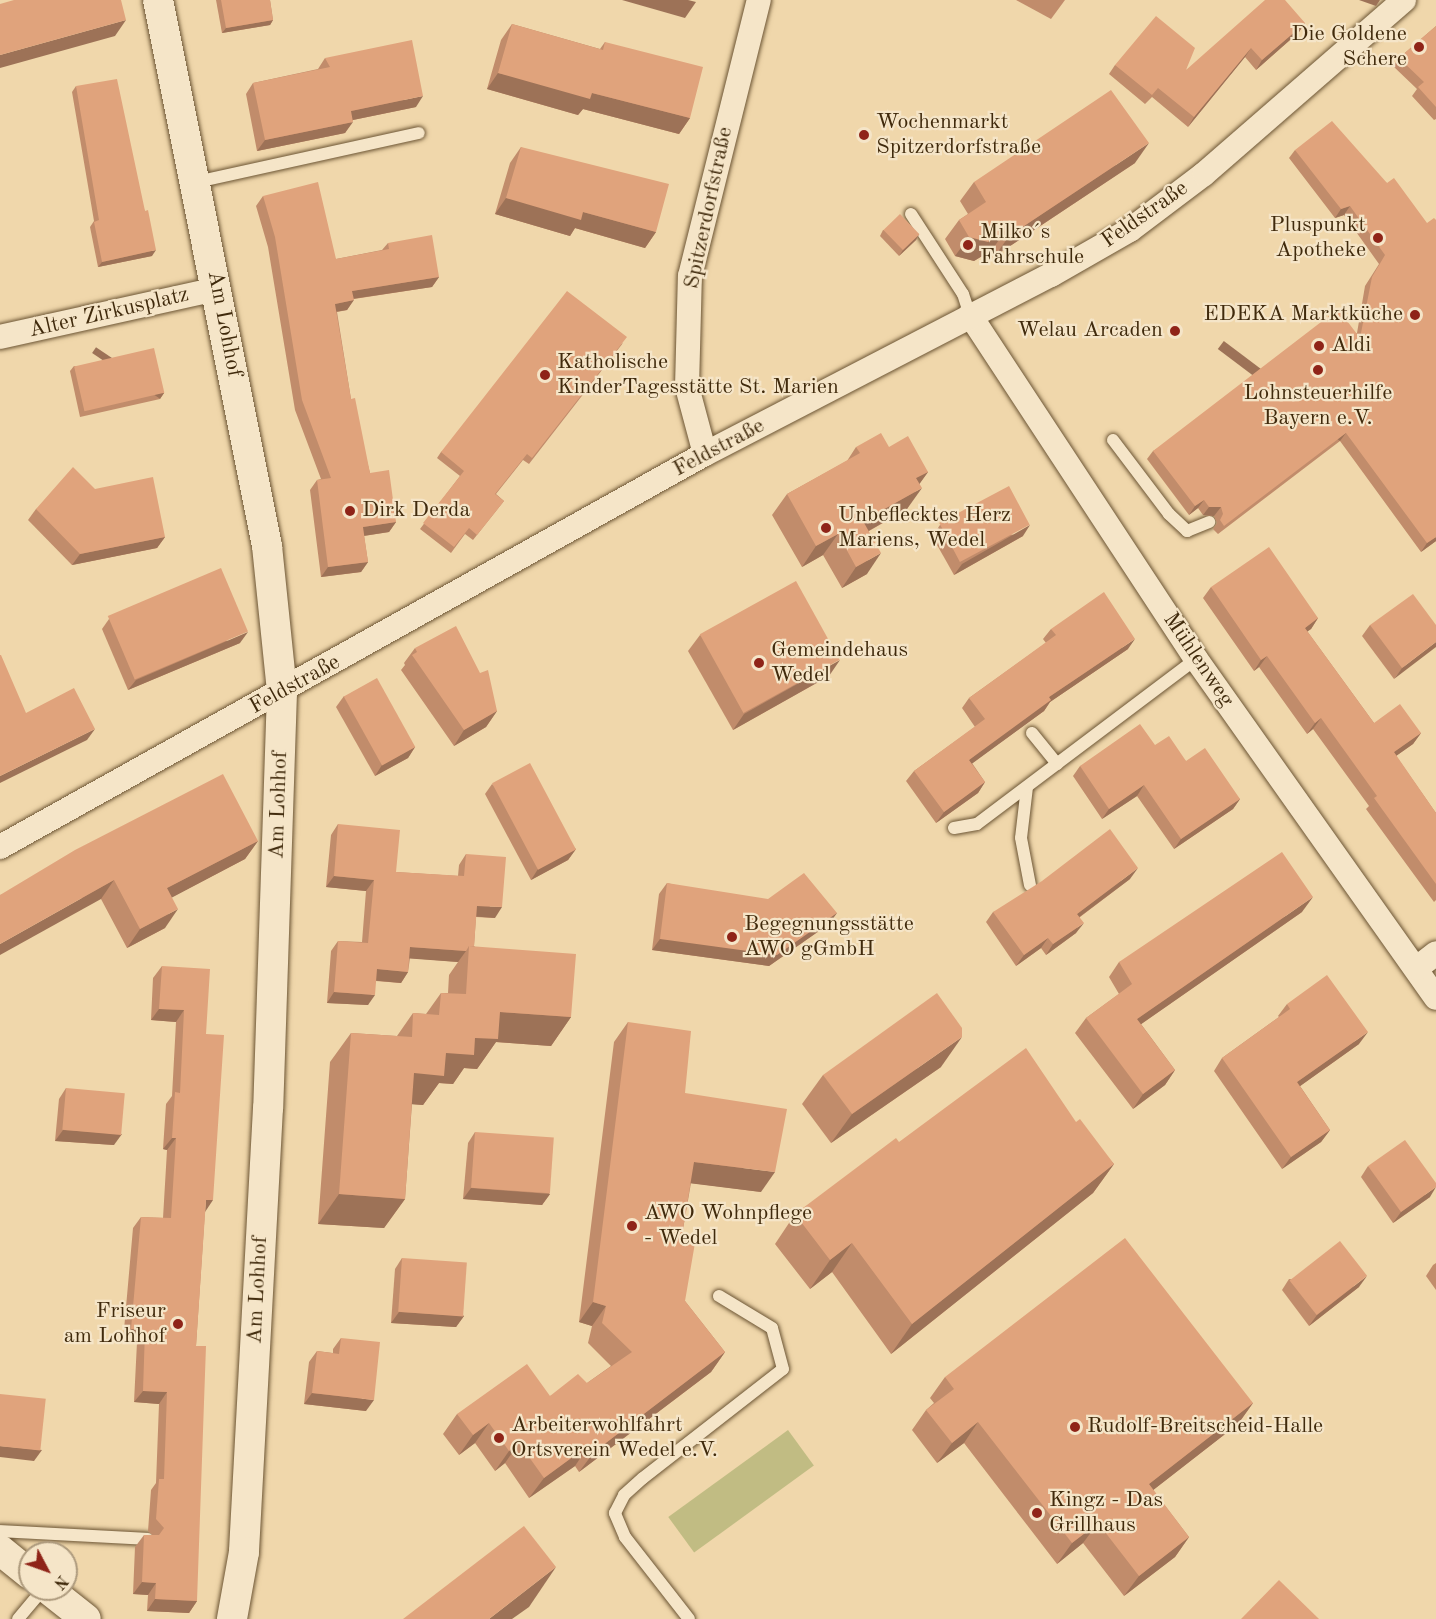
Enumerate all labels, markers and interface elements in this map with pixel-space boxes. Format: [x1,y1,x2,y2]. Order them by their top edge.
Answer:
place label: Die Goldene Schere [1291,21,1407,72]
marker: Die Goldene Schere [1412,40,1426,54]
place label: Wochenmarkt Spitzerdorfstraße [876,109,1041,160]
street label: Spitzerdorfstraße [679,125,739,291]
marker: Wochenmarkt Spitzerdorfstraße [857,128,871,142]
street label: Feldstraße [1097,176,1193,254]
place label: Pluspunkt Apotheke [1270,212,1366,264]
place label: Milko´s Fahrschule [980,219,1084,270]
marker: Pluspunkt Apotheke [1371,231,1385,245]
marker: Milko´s Fahrschule [961,238,975,252]
street label: Am Lohhof [201,268,247,380]
street label: Alter Zirkusplatz [26,282,192,344]
place label: EDEKA Marktküche [1204,302,1403,328]
marker: EDEKA Marktküche [1408,308,1422,322]
place label: Welau Arcaden [1017,318,1163,344]
marker: Welau Arcaden [1168,324,1182,338]
place label: Aldi [1331,333,1371,359]
marker: Aldi [1312,339,1326,353]
place label: Katholische KinderTagesstätte St. Marien [557,349,839,400]
marker: Lohnsteuerhilfe Bayern e.V. [1311,363,1325,377]
marker: Katholische KinderTagesstätte St. Marien [538,368,552,382]
place label: Lohnsteuerhilfe Bayern e.V. [1244,380,1392,432]
street label: Feldstraße [669,413,769,483]
place label: Dirk Derda [362,498,470,524]
place label: Unbeflecktes Herz Mariens, Wedel [838,502,1011,554]
marker: Dirk Derda [343,504,357,518]
marker: Unbeflecktes Herz Mariens, Wedel [819,521,833,535]
street label: Mühlenweg [1157,608,1239,712]
place label: Gemeindehaus Wedel [771,637,908,688]
street label: Feldstraße [245,649,345,721]
marker: Gemeindehaus Wedel [752,656,766,670]
street label: Am Lohhof [264,750,294,860]
place label: Begegnungsstätte AWO gGmbH [744,911,914,962]
marker: Begegnungsstätte AWO gGmbH [725,930,739,944]
place label: AWO Wohnpflege - Wedel [644,1200,812,1252]
marker: AWO Wohnpflege - Wedel [625,1219,639,1233]
street label: Am Lohhof [242,1235,274,1345]
place label: Friseur am Lohhof [64,1298,166,1350]
marker: Friseur am Lohhof [171,1317,185,1331]
place label: Arbeiterwohlfahrt Ortsverein Wedel e.V. [511,1412,718,1464]
place label: Rudolf-Breitscheid-Halle [1087,1414,1323,1440]
marker: Rudolf-Breitscheid-Halle [1068,1420,1082,1434]
marker: Arbeiterwohlfahrt Ortsverein Wedel e.V. [492,1431,506,1445]
place label: Kingz - Das Grillhaus [1049,1487,1163,1538]
marker: Kingz - Das Grillhaus [1030,1506,1044,1520]
north arrow [18,1541,78,1601]
text: N [50,1572,70,1591]

